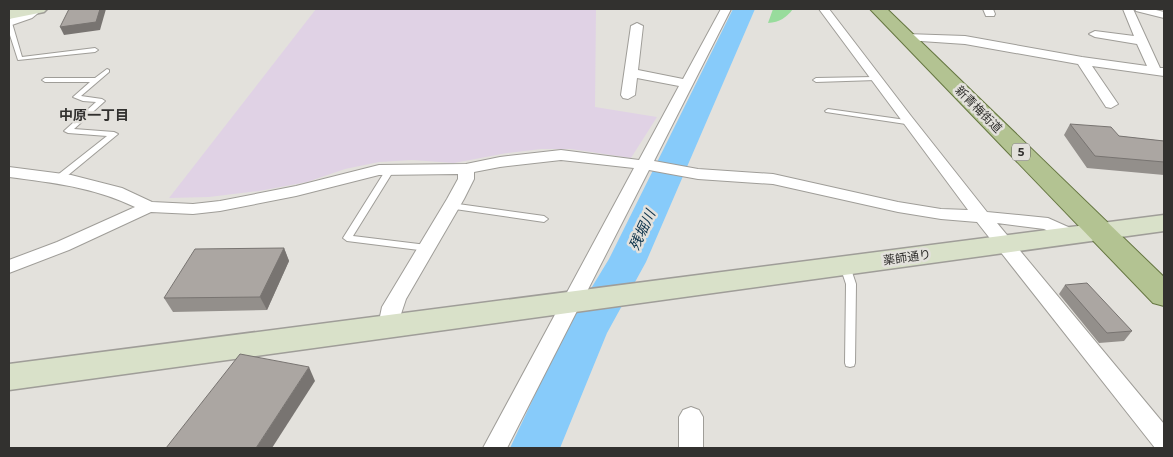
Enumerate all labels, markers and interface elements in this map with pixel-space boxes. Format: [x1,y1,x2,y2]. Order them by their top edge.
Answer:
street label: 新青梅街道 [952,82,1006,136]
district label: 中原一丁目 [59,106,129,124]
road number: 5 [1012,144,1030,160]
water label: 残堀川 [625,205,660,253]
street label: 薬師通り [882,246,932,268]

